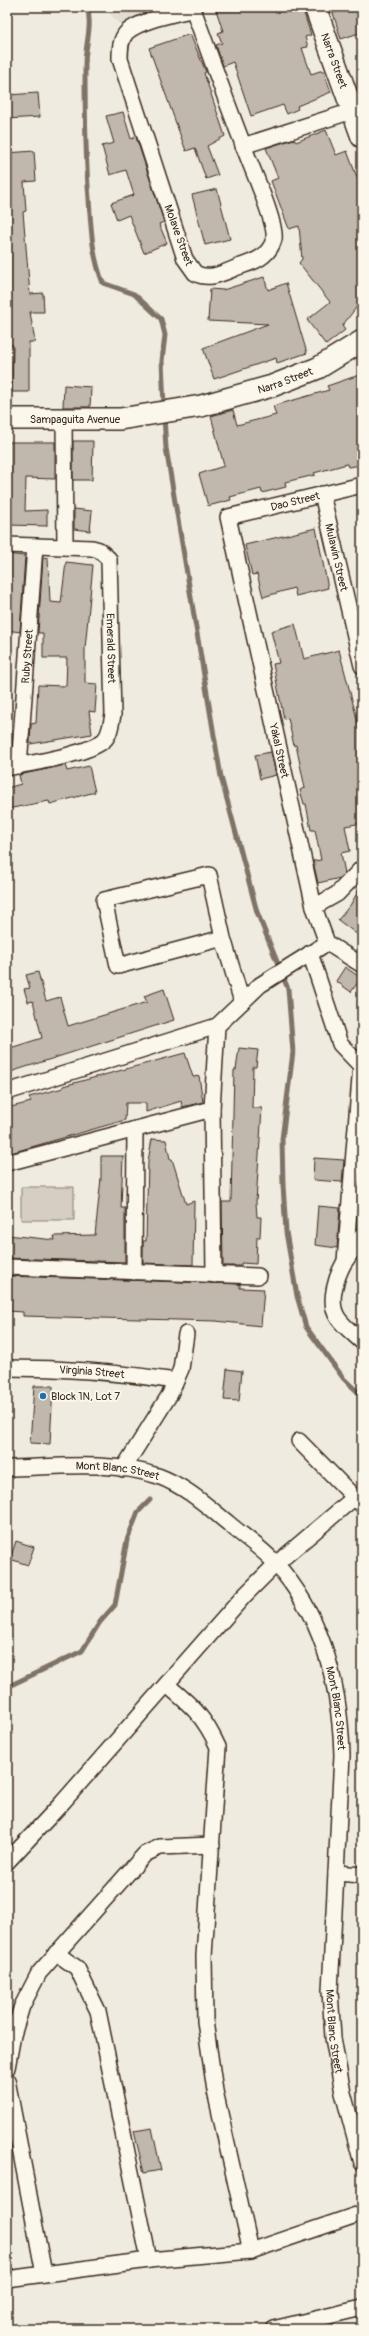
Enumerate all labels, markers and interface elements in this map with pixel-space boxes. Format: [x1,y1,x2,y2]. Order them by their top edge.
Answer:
street label: Narra Street [318,31,350,91]
street label: Molave Street [161,203,196,268]
street label: Narra Street [256,364,315,397]
street label: Sampaguita Avenue [30,413,121,426]
street label: Dao Street [269,489,322,514]
street label: Mulawin Street [322,522,351,593]
street label: Emerald Street [103,613,118,684]
street label: Ruby Street [19,628,36,684]
street label: Yakal Street [266,721,291,780]
street label: Virginia Street [59,1363,126,1381]
place label: Block 1N, Lot 7 [51,1390,120,1403]
marker: Block 1N, Lot 7 [38,1391,48,1401]
street label: Mont Blanc Street [76,1460,162,1483]
street label: Mont Blanc Street [323,1665,348,1751]
street label: Mont Blanc Street [323,1989,345,2075]

